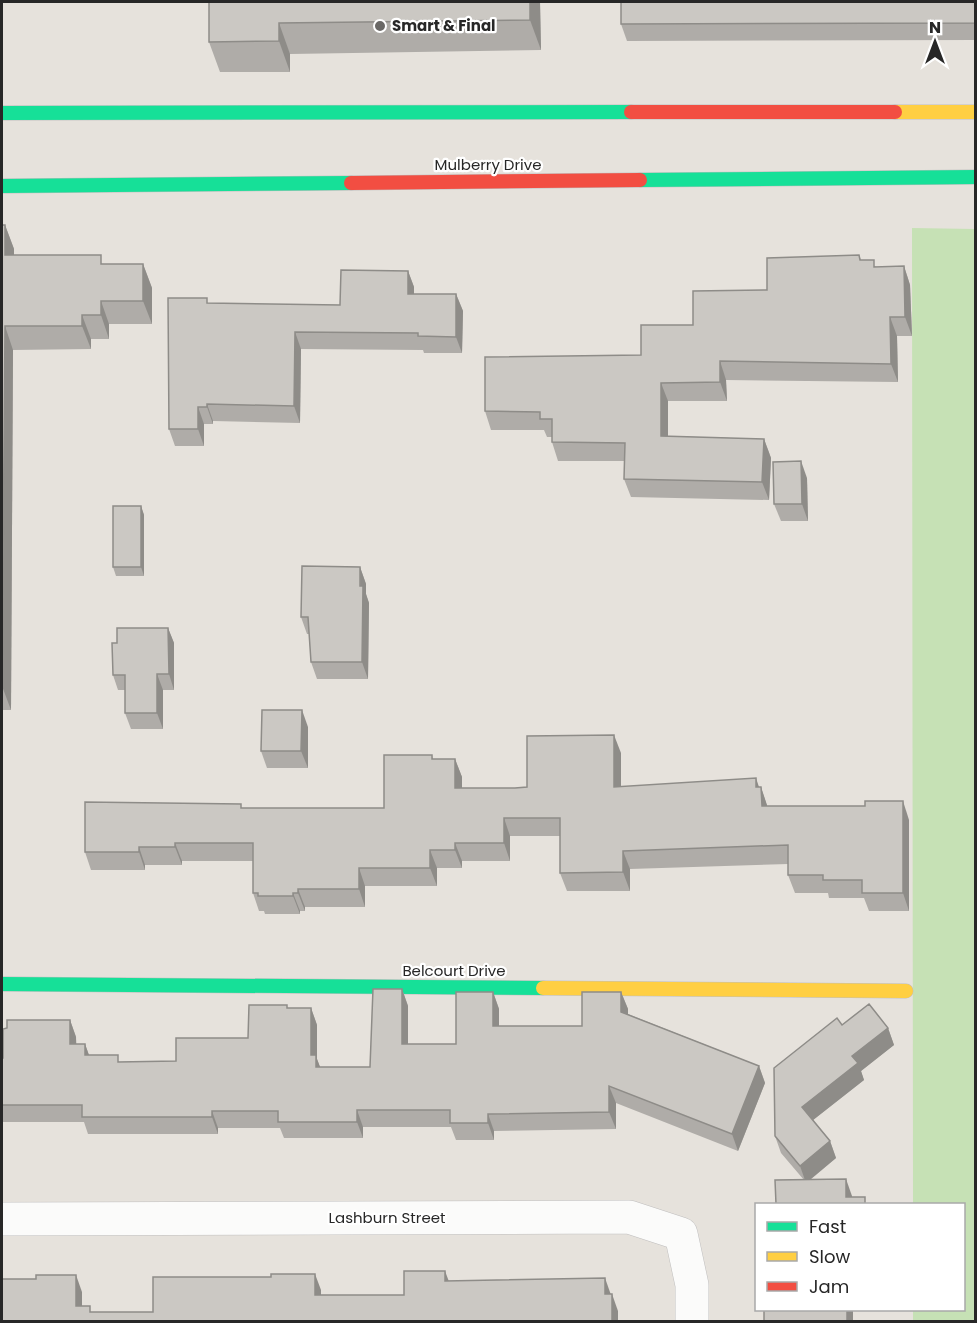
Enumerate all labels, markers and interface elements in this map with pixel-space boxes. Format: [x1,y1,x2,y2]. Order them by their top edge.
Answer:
north arrow [905,12,965,72]
place label: Smart & Final [392,15,496,36]
text: N [929,16,941,39]
marker: Smart & Final [373,19,387,33]
street label: Mulberry Drive [435,154,541,175]
street label: Belcourt Drive [402,960,506,981]
legend [755,1203,965,1311]
street label: Lashburn Street [329,1207,445,1228]
text: Fast [809,1214,846,1239]
text: Slow [809,1244,851,1269]
text: Jam [809,1274,849,1299]

